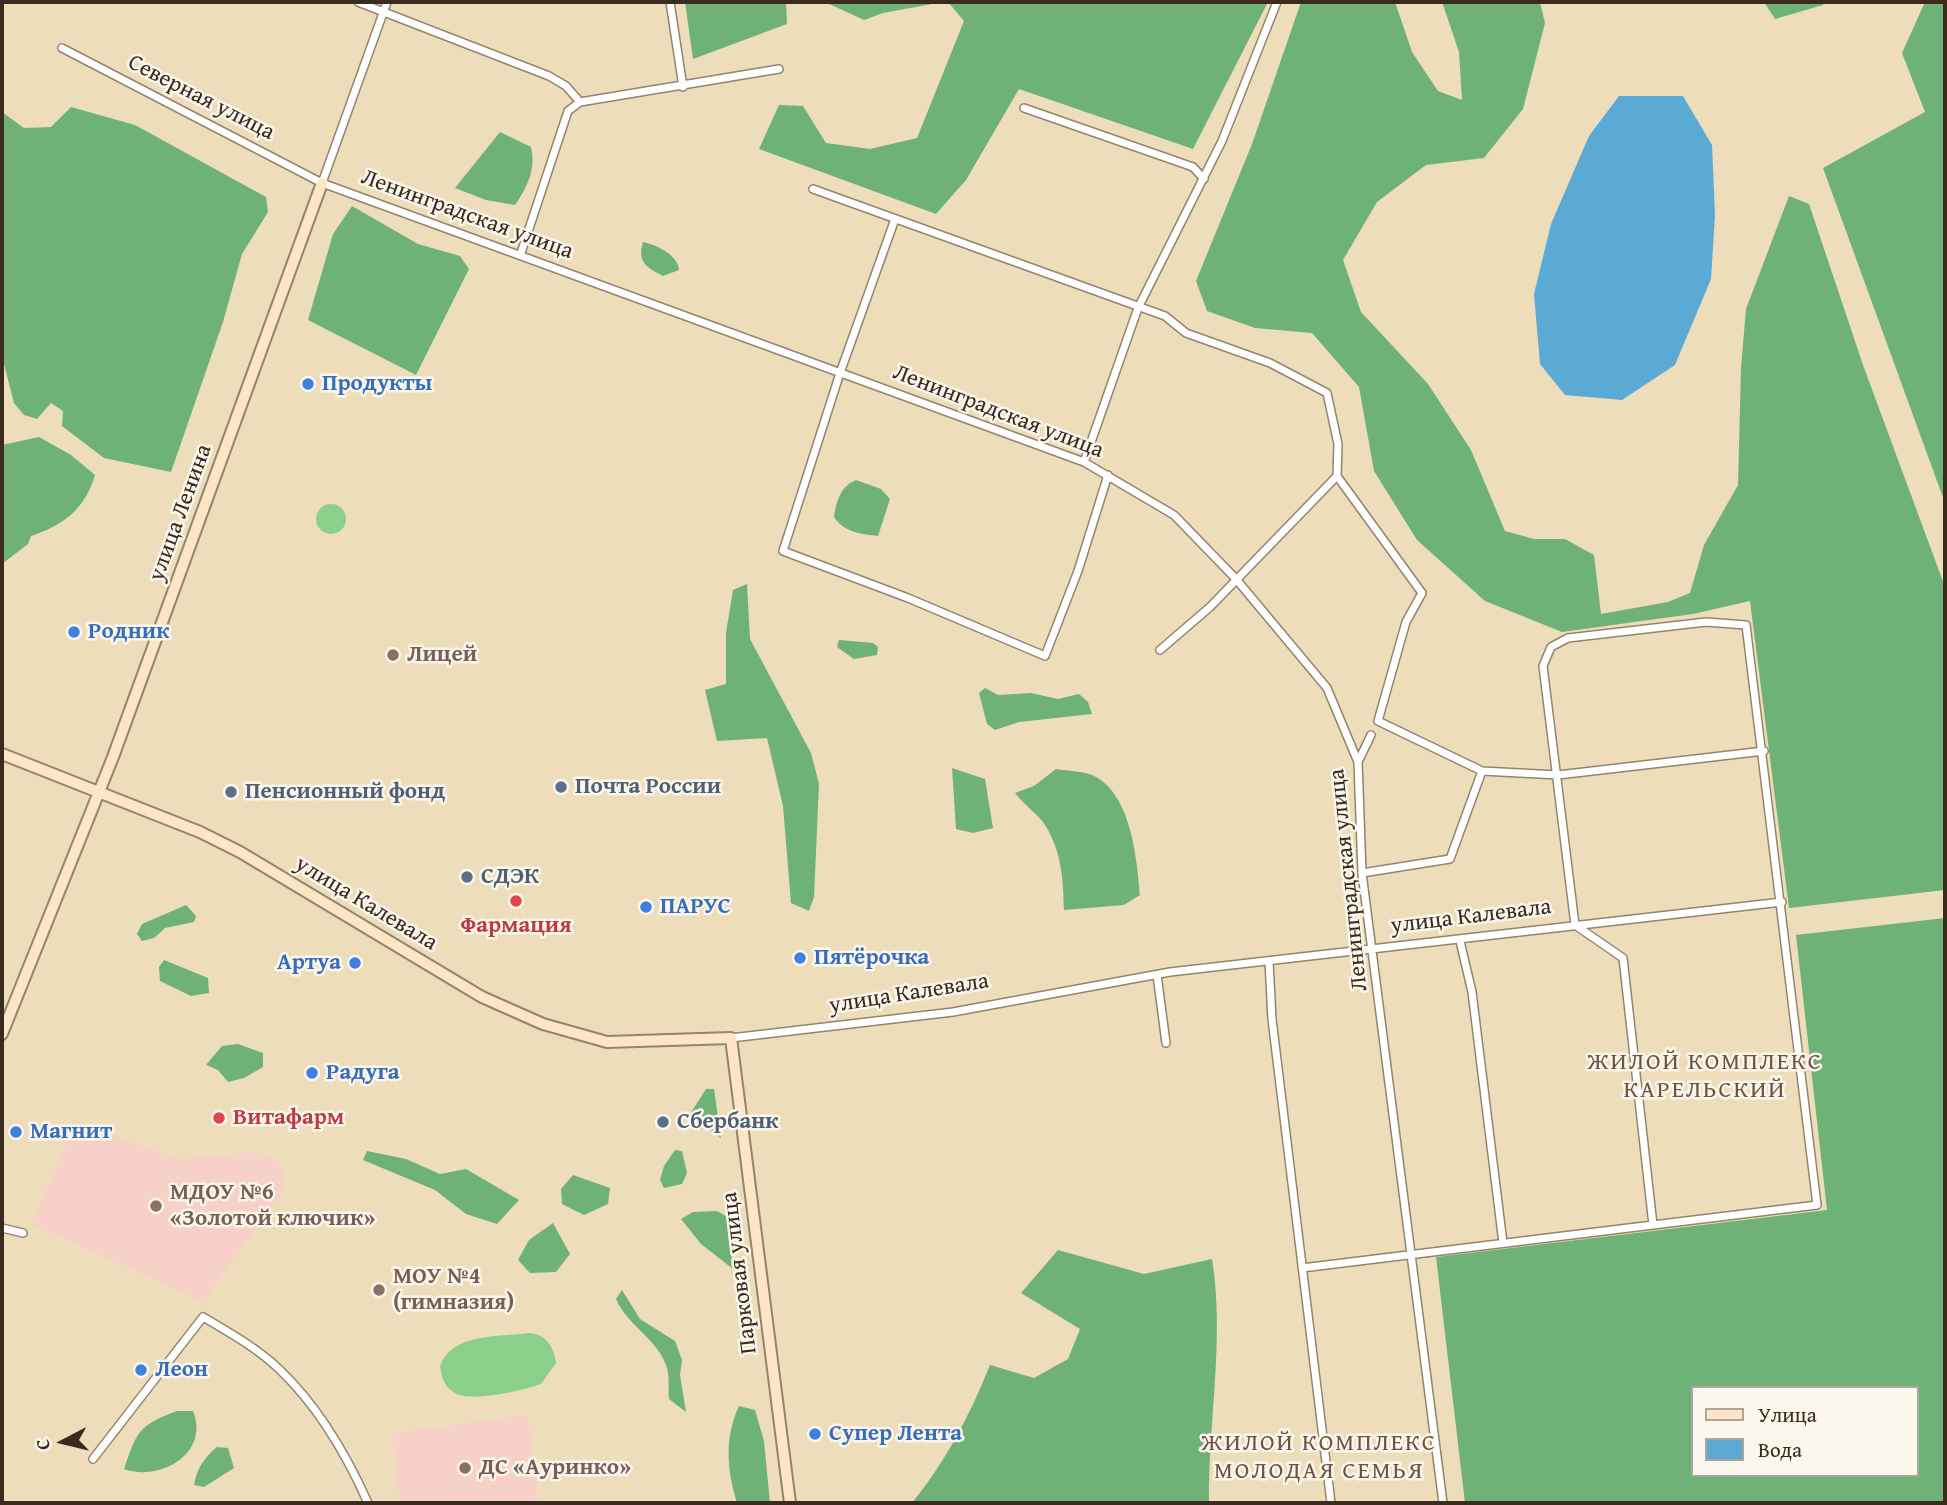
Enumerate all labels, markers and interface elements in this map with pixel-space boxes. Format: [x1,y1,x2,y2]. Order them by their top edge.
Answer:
street label: Северная улица [123,49,279,147]
street label: Ленинградская улица [357,164,577,266]
street label: Ленинградская улица [889,359,1107,465]
place label: Продукты [322,370,432,398]
marker: Продукты [300,376,316,392]
street label: улица Ленина [143,441,219,585]
place label: Родник [88,618,169,646]
marker: Родник [66,624,82,640]
place label: Лицей [407,641,477,669]
marker: Лицей [385,647,401,663]
street label: Ленинградская улица [1324,768,1374,992]
place label: Почта России [575,773,721,801]
place label: Пенсионный фонд [245,778,445,806]
marker: Почта России [553,779,569,795]
marker: Пенсионный фонд [223,784,239,800]
street label: улица Калевала [290,851,442,957]
place label: СДЭК [481,863,539,891]
marker: СДЭК [459,869,475,885]
marker: Фармация [508,893,524,909]
place label: ПАРУС [660,893,731,921]
street label: улица Калевала [1389,893,1553,941]
marker: ПАРУС [638,899,654,915]
place label: Фармация [460,912,572,940]
place label: Пятёрочка [814,944,929,972]
place label: Артуа [277,949,341,977]
marker: Пятёрочка [792,950,808,966]
marker: Артуа [347,955,363,971]
street label: улица Калевала [827,968,991,1020]
district label: ЖИЛОЙ КОМПЛЕКС КАРЕЛЬСКИЙ [1589,1049,1821,1105]
place label: Радуга [326,1059,399,1087]
marker: Радуга [304,1065,320,1081]
place label: Витафарм [233,1104,344,1132]
place label: Сбербанк [677,1108,779,1136]
marker: Витафарм [211,1110,227,1126]
marker: Сбербанк [655,1114,671,1130]
place label: Магнит [30,1118,112,1146]
marker: Магнит [8,1124,24,1140]
place label: МДОУ №6 «Золотой ключик» [170,1179,375,1233]
street label: Парковая улица [716,1190,764,1356]
marker: МДОУ №6 «Золотой ключик» [148,1198,164,1214]
place label: МОУ №4 (гимназия) [393,1263,514,1317]
marker: МОУ №4 (гимназия) [371,1282,387,1298]
place label: Леон [155,1356,208,1384]
marker: Леон [133,1362,149,1378]
legend [1692,1386,1919,1477]
text: Улица [1758,1399,1817,1430]
north arrow [28,1407,98,1477]
place label: Супер Лента [829,1420,962,1448]
marker: Супер Лента [807,1426,823,1442]
district label: ЖИЛОЙ КОМПЛЕКС МОЛОДАЯ СЕМЬЯ [1203,1430,1435,1486]
text: Вода [1758,1434,1802,1465]
text: С [28,1438,57,1452]
place label: ДС «Ауринко» [479,1454,631,1482]
marker: ДС «Ауринко» [457,1460,473,1476]

